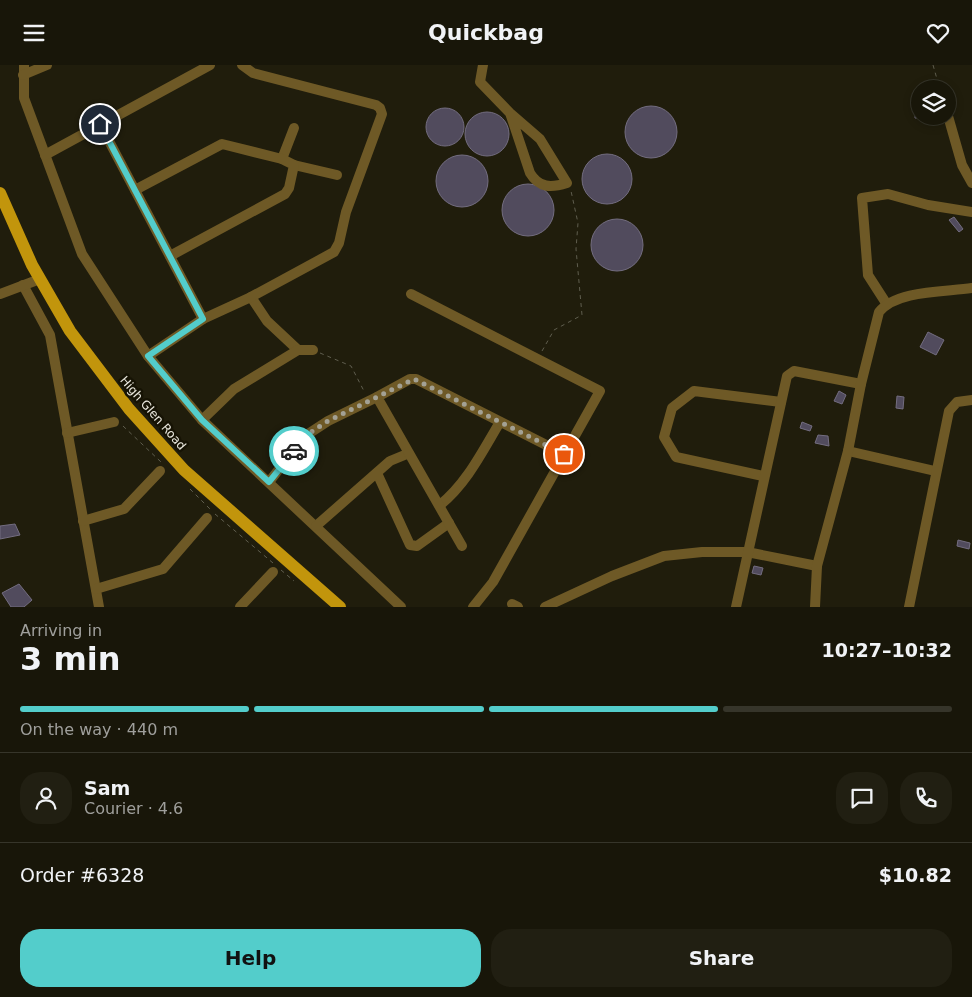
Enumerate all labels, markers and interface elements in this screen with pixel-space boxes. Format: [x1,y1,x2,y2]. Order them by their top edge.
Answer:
icon: menu [20,19,48,47]
icon: heart [924,19,952,47]
text: Quickbag [428,20,544,45]
map controls [911,80,956,125]
button: layers [911,80,956,125]
pin [79,103,121,145]
icon: home [86,110,114,138]
street label: High Glen Road [117,373,189,453]
courier [269,426,319,476]
pin [543,433,585,475]
icon: car [280,437,308,465]
icon: bag [550,440,578,468]
text: Arriving in [20,621,102,640]
text: 10:27–10:32 [822,639,952,661]
text: 3 min [20,640,121,678]
text: On the way · 440 m [20,720,178,739]
button: person [20,772,72,824]
button: chat [836,772,888,824]
button: phone [900,772,952,824]
text: Sam [84,777,130,799]
text: Courier · 4.6 [84,799,183,818]
text: Order #6328 [20,864,144,886]
text: $10.82 [879,864,952,886]
button: Help [20,929,481,987]
button: Share [491,929,952,987]

